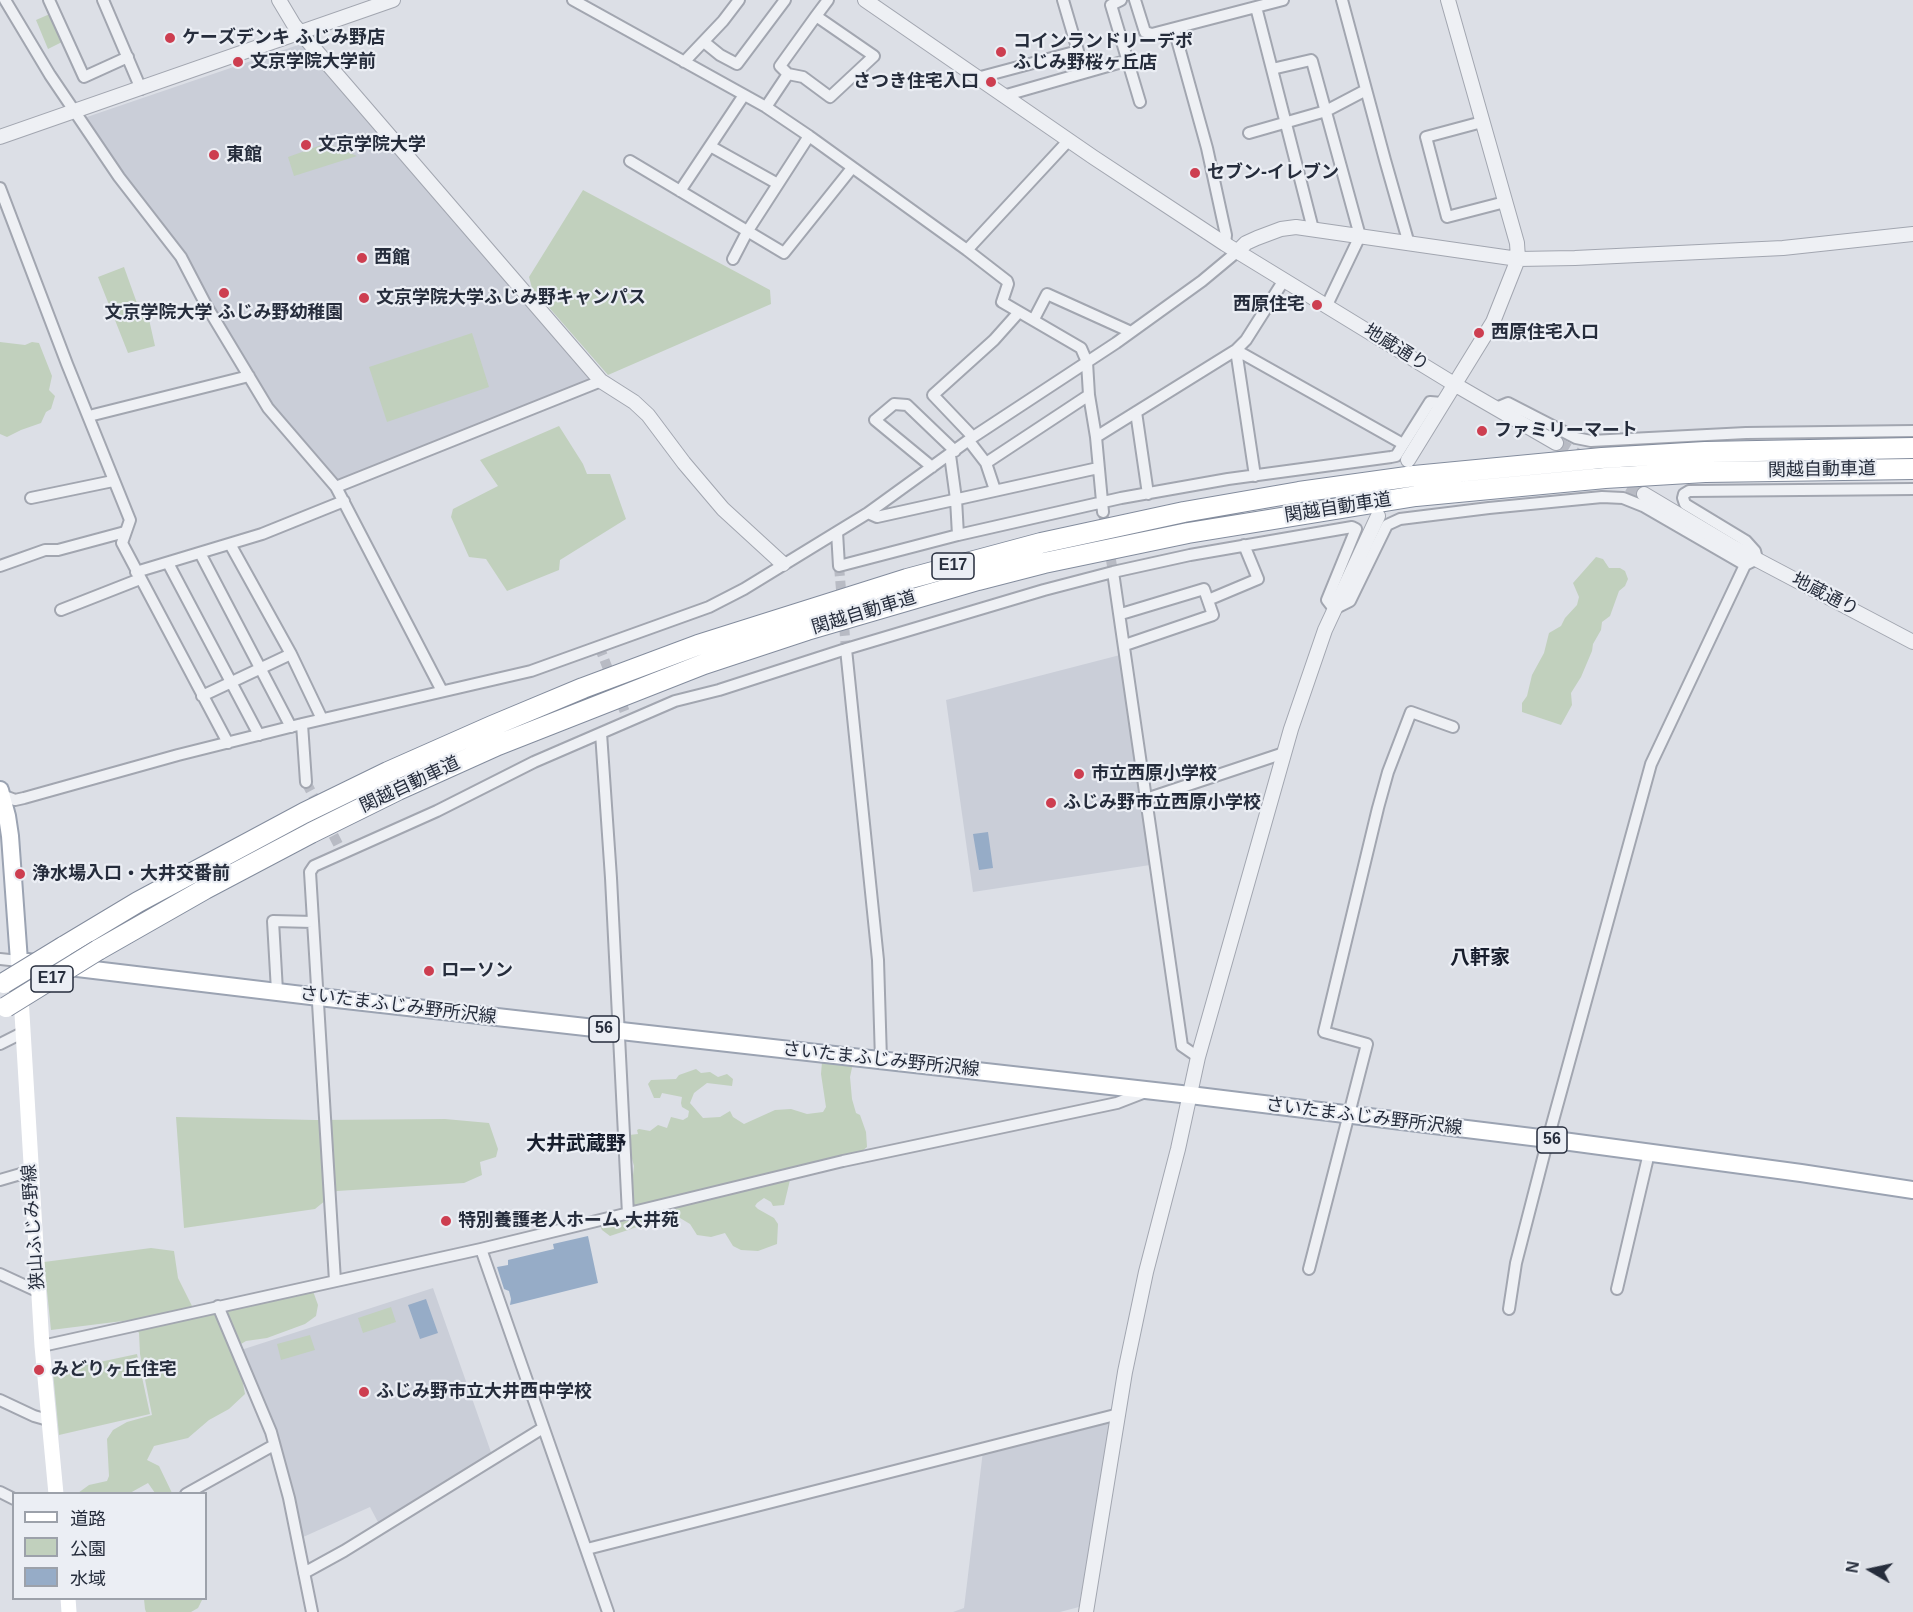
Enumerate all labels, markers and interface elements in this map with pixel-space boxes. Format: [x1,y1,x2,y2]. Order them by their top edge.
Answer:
place label: ケーズデンキ ふじみ野店 [182,27,385,49]
marker: ケーズデンキ ふじみ野店 [163,31,177,45]
place label: コインランドリーデポ ふじみ野桜ヶ丘店 [1013,31,1193,74]
marker: コインランドリーデポ ふじみ野桜ヶ丘店 [994,45,1008,59]
place label: 文京学院大学前 [250,51,376,73]
marker: 文京学院大学前 [231,55,245,69]
place label: さつき住宅入口 [853,71,979,93]
marker: さつき住宅入口 [984,75,998,89]
place label: 文京学院大学 [318,134,426,156]
marker: 文京学院大学 [299,138,313,152]
place label: 東館 [226,144,262,166]
marker: 東館 [207,148,221,162]
place label: セブン-イレブン [1207,162,1339,184]
marker: セブン-イレブン [1188,166,1202,180]
place label: 西館 [374,247,410,269]
marker: 西館 [355,251,369,265]
marker: 文京学院大学 ふじみ野幼稚園 [217,286,231,300]
place label: 文京学院大学ふじみ野キャンパス [376,287,646,309]
marker: 文京学院大学ふじみ野キャンパス [357,291,371,305]
place label: 西原住宅 [1233,294,1305,316]
marker: 西原住宅 [1310,298,1324,312]
place label: 文京学院大学 ふじみ野幼稚園 [104,302,344,324]
street label: 地蔵通り [1360,320,1432,376]
place label: 西原住宅入口 [1491,322,1599,344]
marker: 西原住宅入口 [1472,326,1486,340]
place label: ファミリーマート [1494,420,1638,442]
marker: ファミリーマート [1475,424,1489,438]
street label: 関越自動車道 [1768,458,1876,482]
street label: 関越自動車道 [1283,489,1393,527]
road number: E17 [932,553,974,579]
street label: 地蔵通り [1788,569,1862,621]
street label: 関越自動車道 [809,587,919,639]
street label: 関越自動車道 [356,752,464,818]
place label: 市立西原小学校 [1091,763,1217,785]
marker: 市立西原小学校 [1072,767,1086,781]
place label: ふじみ野市立西原小学校 [1063,792,1261,814]
marker: ふじみ野市立西原小学校 [1044,796,1058,810]
place label: 浄水場入口・大井交番前 [32,863,230,885]
marker: 浄水場入口・大井交番前 [13,867,27,881]
district label: 八軒家 [1450,946,1510,970]
place label: ローソン [441,960,513,982]
marker: ローソン [422,964,436,978]
road number: E17 [31,966,73,992]
street label: さいたまふじみ野所沢線 [298,983,498,1029]
road number: 56 [589,1016,619,1042]
street label: さいたまふじみ野所沢線 [781,1039,981,1081]
street label: さいたまふじみ野所沢線 [1264,1094,1464,1140]
road number: 56 [1537,1127,1567,1153]
district label: 大井武蔵野 [526,1132,626,1156]
street label: 狭山ふじみ野線 [19,1163,49,1291]
place label: 特別養護老人ホーム 大井苑 [458,1210,679,1232]
marker: 特別養護老人ホーム 大井苑 [439,1214,453,1228]
place label: みどりヶ丘住宅 [51,1359,177,1381]
marker: みどりヶ丘住宅 [32,1363,46,1377]
place label: ふじみ野市立大井西中学校 [376,1381,592,1403]
marker: ふじみ野市立大井西中学校 [357,1385,371,1399]
legend [12,1492,207,1600]
text: 道路 [70,1509,106,1529]
text: 公園 [70,1539,106,1559]
north arrow [1841,1540,1901,1600]
text: N [1843,1560,1862,1574]
text: 水域 [70,1569,106,1589]

